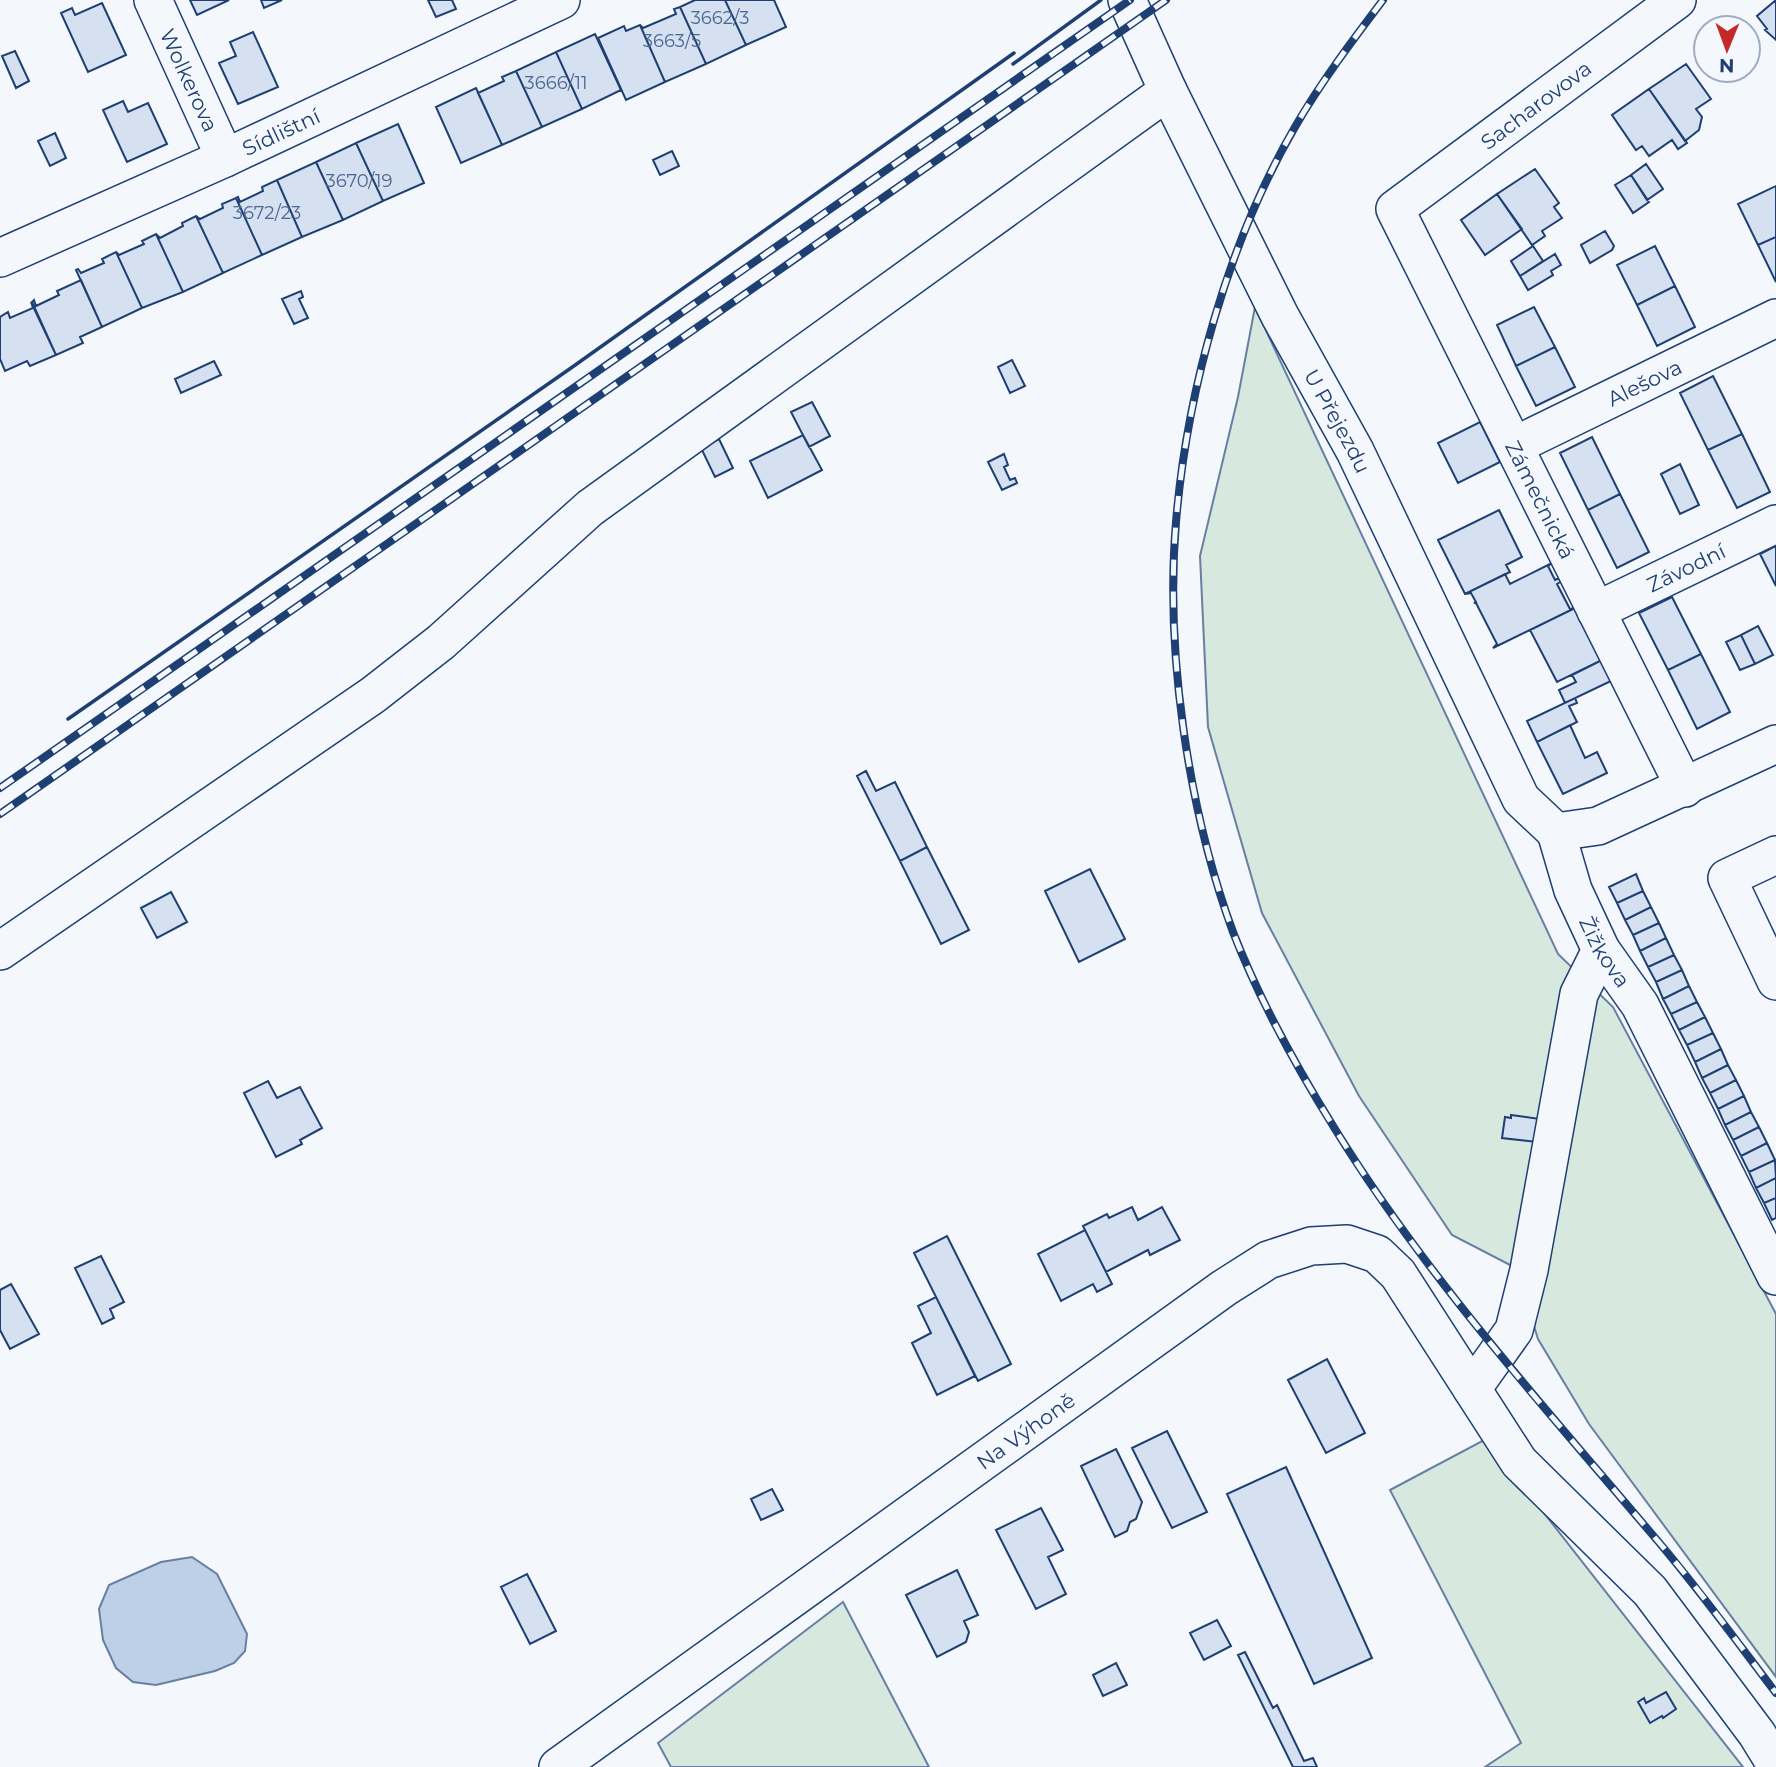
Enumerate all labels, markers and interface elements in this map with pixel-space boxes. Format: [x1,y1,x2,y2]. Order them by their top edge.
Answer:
house number: 3662/3 [691,7,749,29]
north arrow [1692,14,1762,84]
street label: Wolkerova [155,25,224,135]
house number: 3663/5 [643,30,701,52]
text: N [1719,54,1735,77]
street label: Sacharovova [1476,55,1596,155]
house number: 3666/11 [525,72,587,94]
street label: Sídlištní [238,102,325,161]
house number: 3670/19 [326,170,392,192]
house number: 3672/23 [233,202,301,224]
street label: Alešova [1603,354,1686,411]
street label: U Přejezdu [1299,365,1376,477]
street label: Zámečnická [1500,436,1581,563]
street label: Závodní [1643,537,1731,597]
street label: Žižkova [1575,912,1636,992]
street label: Na Výhoně [972,1387,1080,1474]

